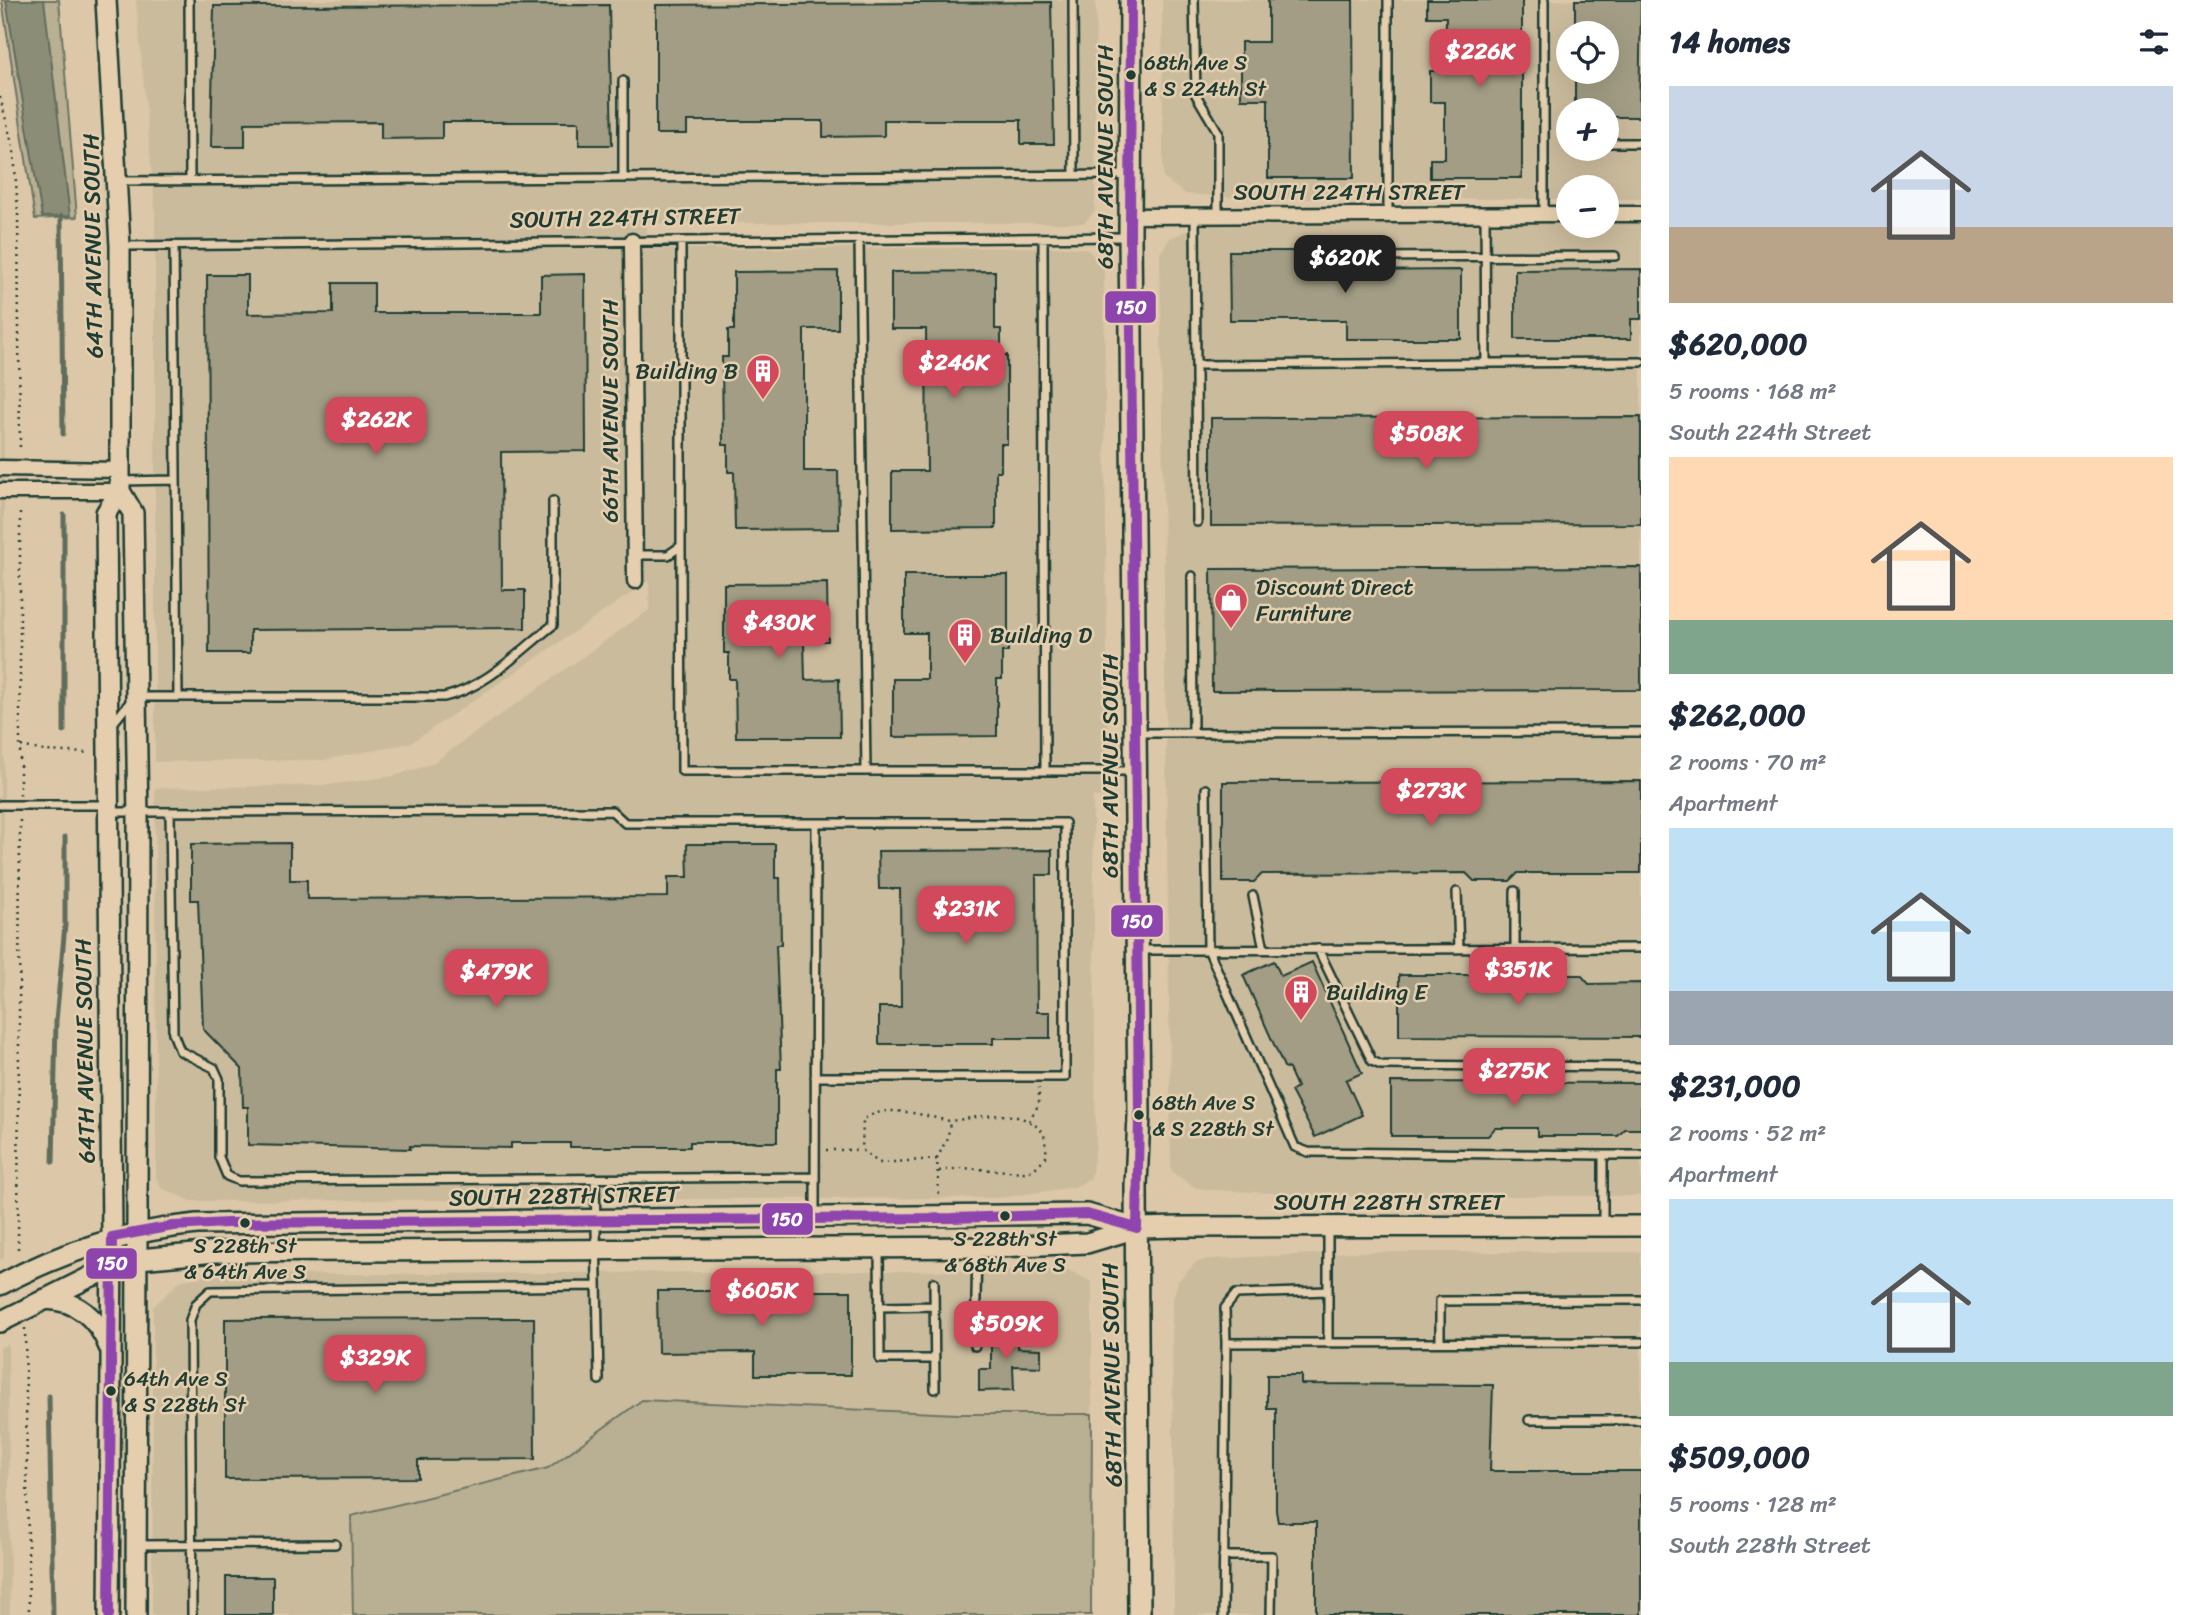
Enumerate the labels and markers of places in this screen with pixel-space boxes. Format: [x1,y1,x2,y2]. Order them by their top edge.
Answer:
pin: $226K [1431,29,1529,89]
place label: 68th Ave S & S 224th St [1144,44,1268,108]
marker: 68th Ave S & S 224th St [1124,68,1138,82]
pin: $620K [1296,236,1394,295]
pin: $246K [905,340,1003,400]
place label: Building B [635,351,738,392]
building icon: Building B [744,352,782,401]
pin: $262K [327,398,425,457]
pin: $508K [1377,412,1475,471]
place label: Discount Direct Furniture [1256,567,1414,634]
shop icon: Discount Direct Furniture [1212,581,1250,630]
pin: $430K [730,600,828,660]
place label: Building D [990,615,1092,656]
building icon: Building D [946,616,984,665]
pin: $273K [1382,768,1480,828]
pin: $231K [917,886,1015,946]
pin: $351K [1469,948,1567,1007]
pin: $479K [447,950,545,1009]
place label: Building E [1326,972,1428,1013]
building icon: Building E [1282,973,1320,1022]
pin: $275K [1465,1048,1563,1108]
place label: 68th Ave S & S 228th St [1152,1084,1275,1148]
marker: 68th Ave S & S 228th St [1132,1108,1146,1122]
marker: S 228th St & 68th Ave S [998,1209,1012,1223]
marker: S 228th St & 64th Ave S [238,1216,252,1230]
place label: S 228th St & 68th Ave S [944,1220,1066,1284]
place label: S 228th St & 64th Ave S [184,1227,306,1291]
pin: $605K [713,1268,811,1328]
pin: $509K [957,1302,1055,1361]
pin: $329K [326,1336,424,1395]
place label: 64th Ave S & S 228th St [124,1360,247,1424]
marker: 64th Ave S & S 228th St [104,1384,118,1398]

